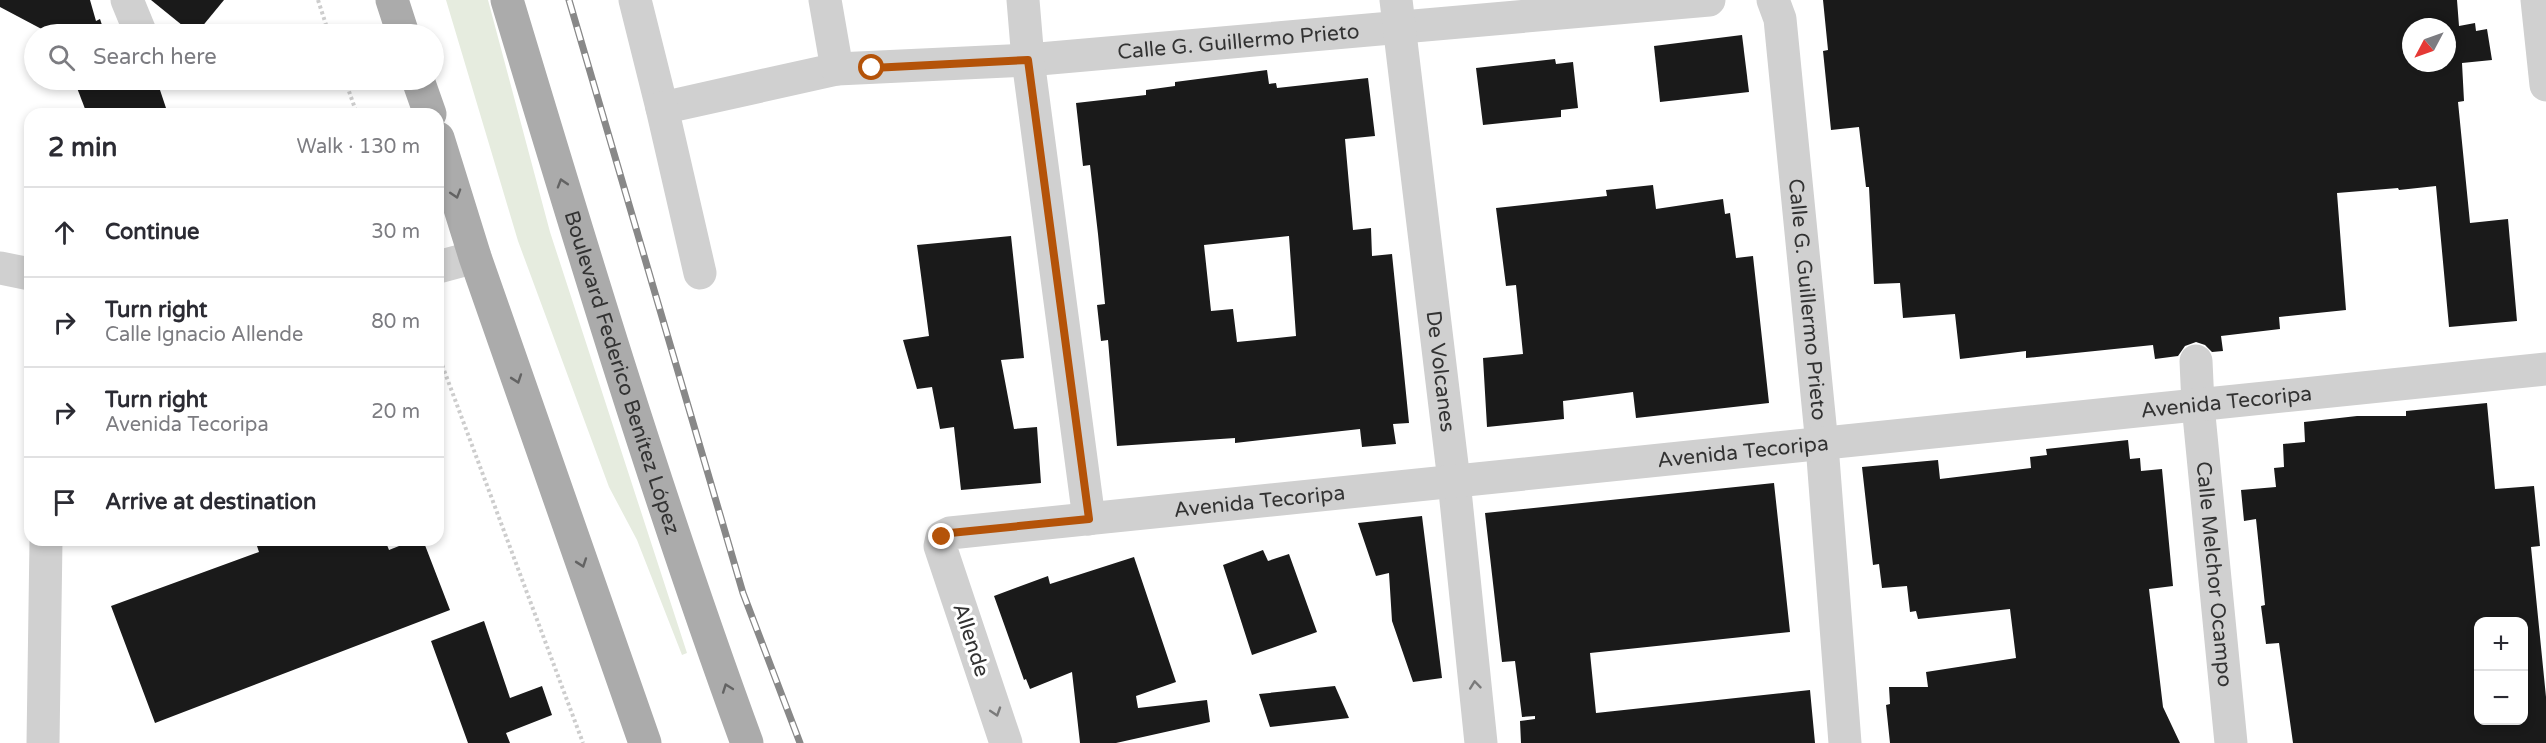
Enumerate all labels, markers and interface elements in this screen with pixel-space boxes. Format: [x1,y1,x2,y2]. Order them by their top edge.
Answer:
street label: Calle G. Guillermo Prieto [1116,18,1360,65]
north arrow [2402,18,2456,72]
search box [24,24,444,90]
icon: search [45,41,78,74]
text: Search here [93,44,217,70]
route start [858,54,884,80]
text: 2 min [48,132,117,163]
text: Walk · 130 m [297,135,420,159]
street label: Calle G. Guillermo Prieto [1783,177,1832,421]
one-way arrow [557,178,569,189]
one-way arrow [448,188,461,199]
street label: Boulevard Federico Benítez López [559,208,686,538]
icon: ahead [48,216,81,249]
text: Continue [105,219,200,245]
text: 30 m [371,220,420,244]
text: Turn right [105,297,207,323]
icon: right [48,306,81,339]
street label: De Volcanes [1421,309,1460,433]
text: 80 m [371,310,420,334]
text: Calle Ignacio Allende [105,323,303,347]
one-way arrow [510,373,523,384]
street label: Avenida Tecoripa [2140,381,2313,423]
text: Turn right [105,387,207,413]
icon: right [48,396,81,429]
text: 20 m [371,400,420,424]
text: Avenida Tecoripa [105,413,269,437]
street label: Avenida Tecoripa [1656,430,1830,473]
street label: Calle Melchor Ocampo [2191,460,2238,688]
street label: Avenida Tecoripa [1173,480,1346,522]
icon: arrive [48,486,81,519]
text: Arrive at destination [105,489,316,515]
route end [928,523,954,549]
one-way arrow [574,557,587,568]
street label: Allende [947,600,995,680]
map controls [2474,617,2528,725]
button: + [2474,617,2528,671]
button: − [2474,671,2528,725]
one-way arrow [1469,680,1482,689]
one-way arrow [721,683,734,694]
one-way arrow [988,706,1001,717]

